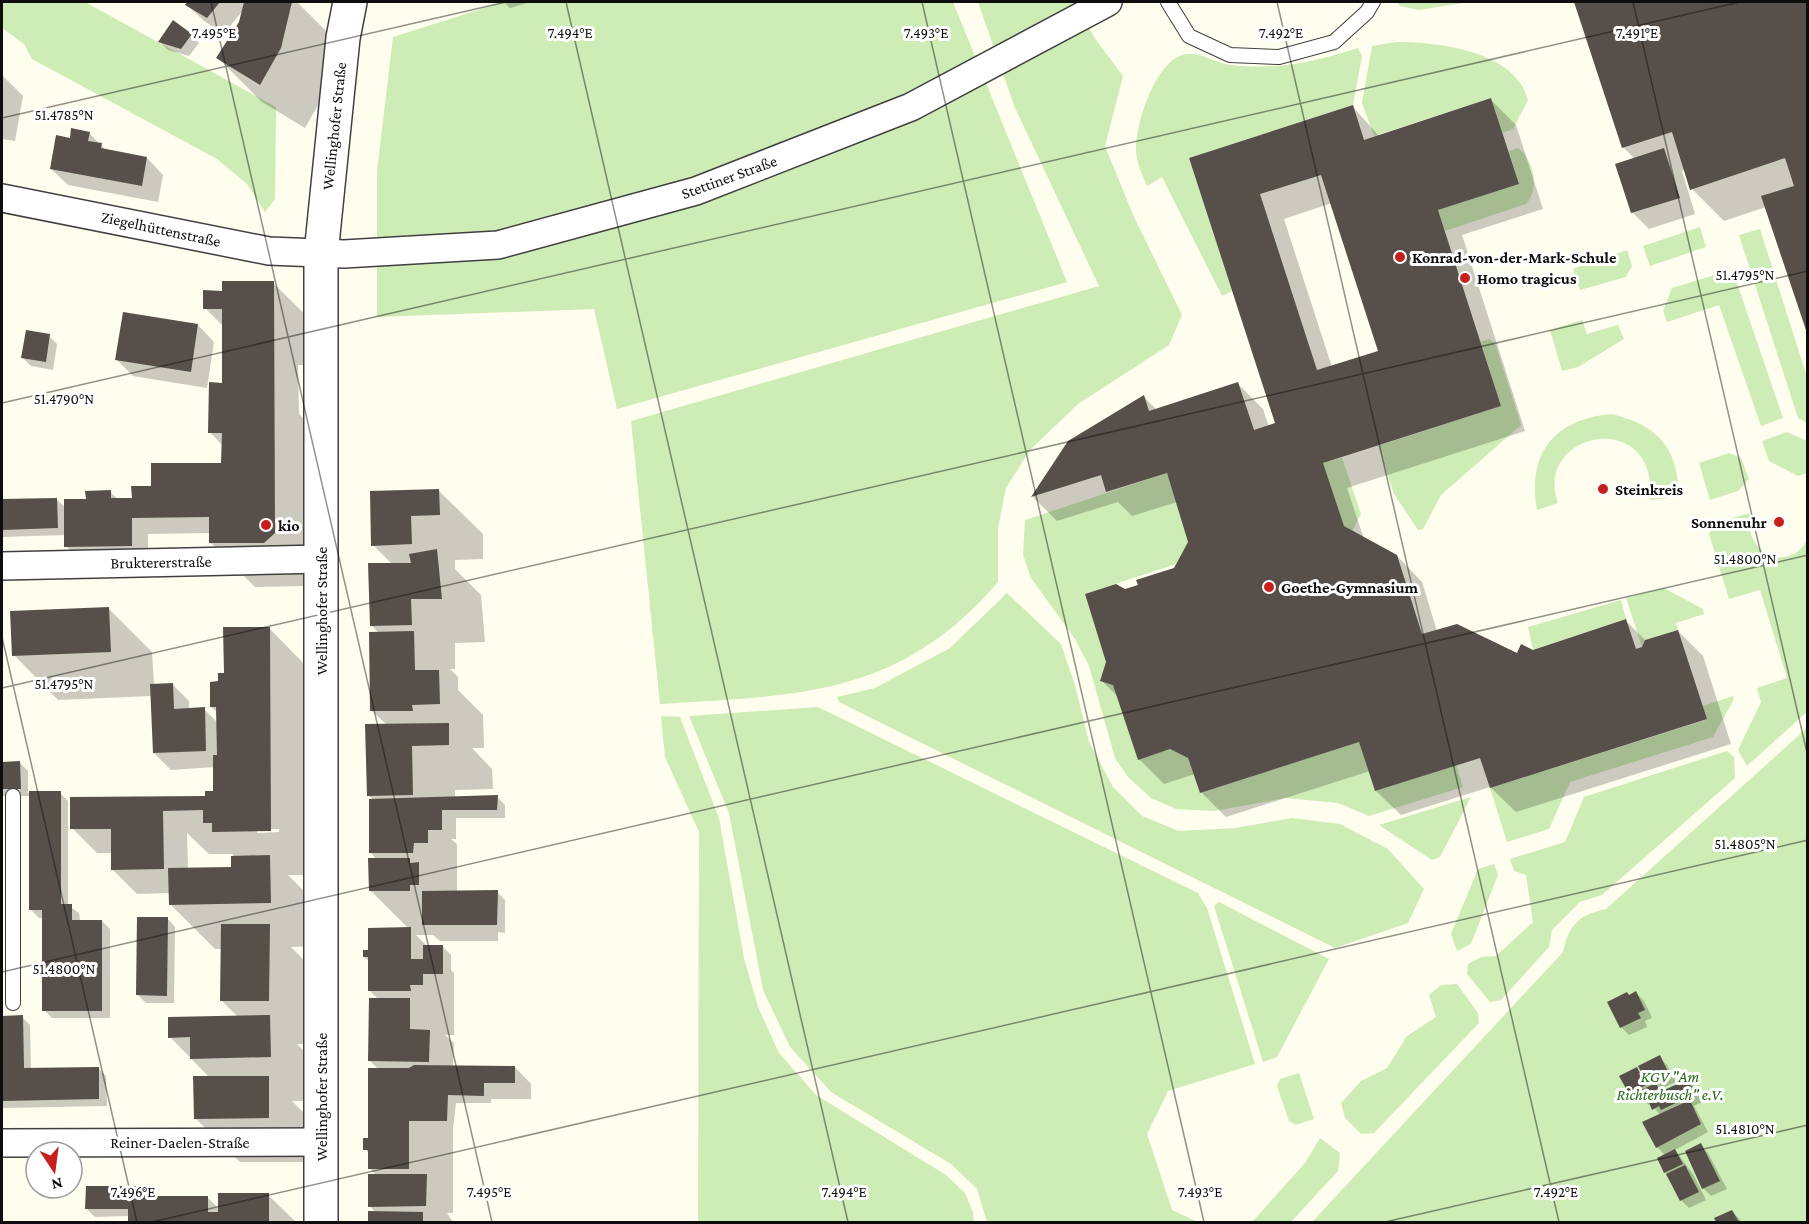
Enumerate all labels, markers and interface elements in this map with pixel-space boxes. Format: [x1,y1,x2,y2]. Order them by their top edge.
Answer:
text: 7.495°E [192,25,236,41]
text: 7.494°E [547,25,593,41]
text: 7.493°E [904,25,948,41]
text: 7.492°E [1259,25,1303,41]
text: 7.491°E [1616,25,1658,41]
street label: Wellinghofer Straße [319,61,350,191]
text: 51.4785°N [34,107,94,123]
street label: Stettiner Straße [679,152,779,202]
street label: Ziegelhüttenstraße [99,208,222,251]
place label: Konrad-von-der-Mark-Schule [1412,249,1617,266]
marker: Konrad-von-der-Mark-Schule [1393,250,1407,264]
text: 51.4795°N [1716,267,1775,283]
place label: Homo tragicus [1477,270,1577,287]
marker: Homo tragicus [1458,271,1472,285]
text: 51.4790°N [34,391,94,407]
place label: Steinkreis [1615,481,1684,498]
marker: Steinkreis [1596,482,1610,496]
place label: Sonnenuhr [1691,514,1768,531]
marker: Sonnenuhr [1772,515,1786,529]
place label: kio [278,517,300,534]
marker: kio [259,518,273,532]
street label: Wellinghofer Straße [313,547,331,675]
text: 51.4800°N [1714,551,1777,567]
street label: Bruktererstraße [110,553,212,571]
place label: Goethe-Gymnasium [1281,579,1419,596]
marker: Goethe-Gymnasium [1262,580,1276,594]
text: 51.4795°N [35,676,94,692]
text: 51.4805°N [1714,836,1776,852]
text: 51.4800°N [33,961,96,977]
street label: Wellinghofer Straße [313,1033,331,1161]
park label: KGV "Am Richterbusch" e.V. [1616,1068,1724,1103]
text: 51.4810°N [1715,1121,1775,1137]
street label: Reiner-Daelen-Straße [110,1134,250,1151]
north arrow [24,1140,84,1200]
text: N [50,1175,64,1194]
text: 7.496°E [111,1184,155,1200]
text: 7.495°E [467,1184,511,1200]
text: 7.494°E [821,1184,867,1200]
text: 7.493°E [1178,1184,1222,1200]
text: 7.492°E [1534,1184,1578,1200]

